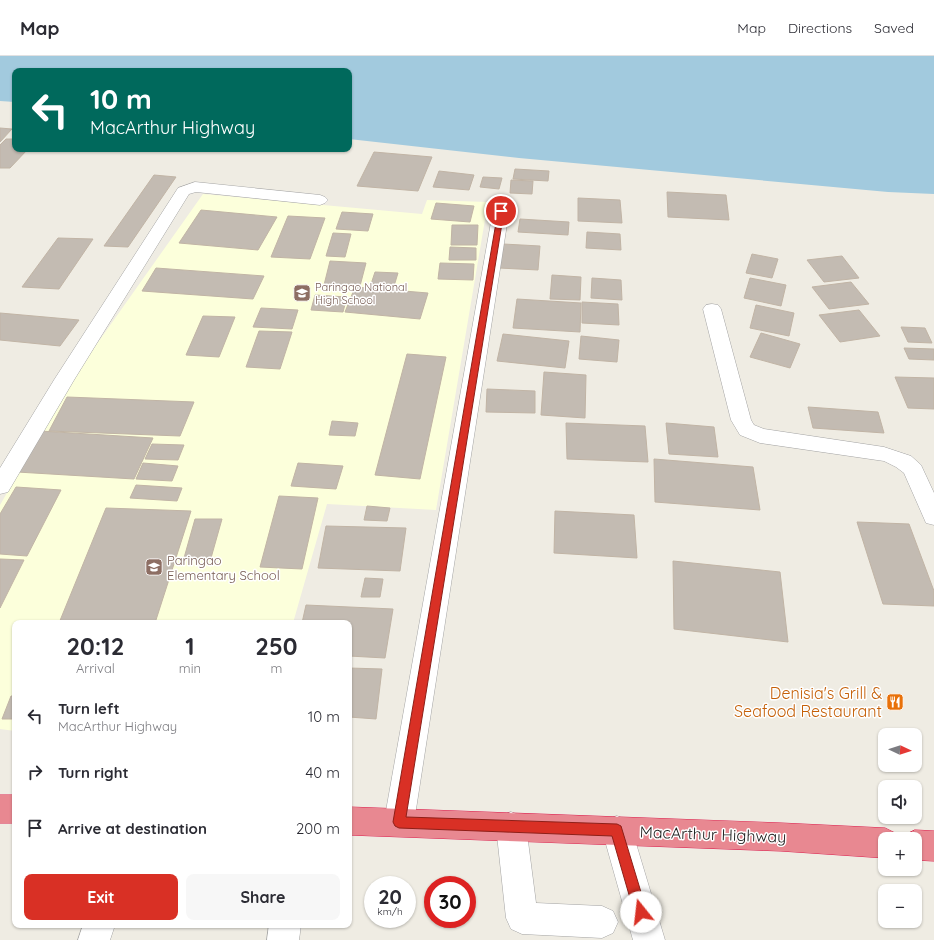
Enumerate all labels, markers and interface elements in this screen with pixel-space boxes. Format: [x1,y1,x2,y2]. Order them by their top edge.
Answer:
text: Map [20,16,59,40]
text: Map [737,19,766,37]
text: Directions [788,19,852,37]
text: Saved [874,19,914,37]
text: 10 m [90,81,152,116]
icon: left [24,84,76,136]
text: MacArthur Highway [90,116,255,139]
pin [484,194,518,228]
icon: arrive [490,200,512,222]
place label: Paringao National High School [315,280,407,307]
school or university icon: Paringao National High School [292,283,312,303]
place label: Paringao Elementary School [167,552,280,583]
school or university icon: Paringao Elementary School [144,557,164,577]
text: 20:12 [66,631,124,661]
text: 1 [185,631,195,661]
text: 250 [255,631,298,661]
text: Arrival [76,660,115,676]
text: min [179,660,201,676]
text: m [271,660,282,676]
place label: Denisia's Grill & Seafood Restaurant [734,683,882,721]
restaurant icon: Denisia's Grill & Seafood Restaurant [885,692,905,712]
text: Turn left [58,699,120,718]
icon: left [24,705,46,727]
text: 10 m [308,707,340,726]
text: MacArthur Highway [58,718,177,734]
north arrow [878,728,922,772]
map controls [878,728,922,928]
icon: right [24,761,46,783]
text: Turn right [58,763,129,782]
text: 40 m [305,763,340,782]
button: sound [878,780,922,824]
icon: arrive [24,817,46,839]
text: Arrive at destination [58,819,207,838]
text: 200 m [296,819,340,838]
street label: MacArthur Highway [639,821,787,847]
button: + [878,832,922,876]
button: Exit [24,874,178,920]
button: Share [186,874,340,920]
speed limit sign: 30 [424,876,476,928]
text: 20 [378,884,402,909]
button: − [878,884,922,928]
position arrow [620,891,662,933]
text: km/h [377,905,403,918]

